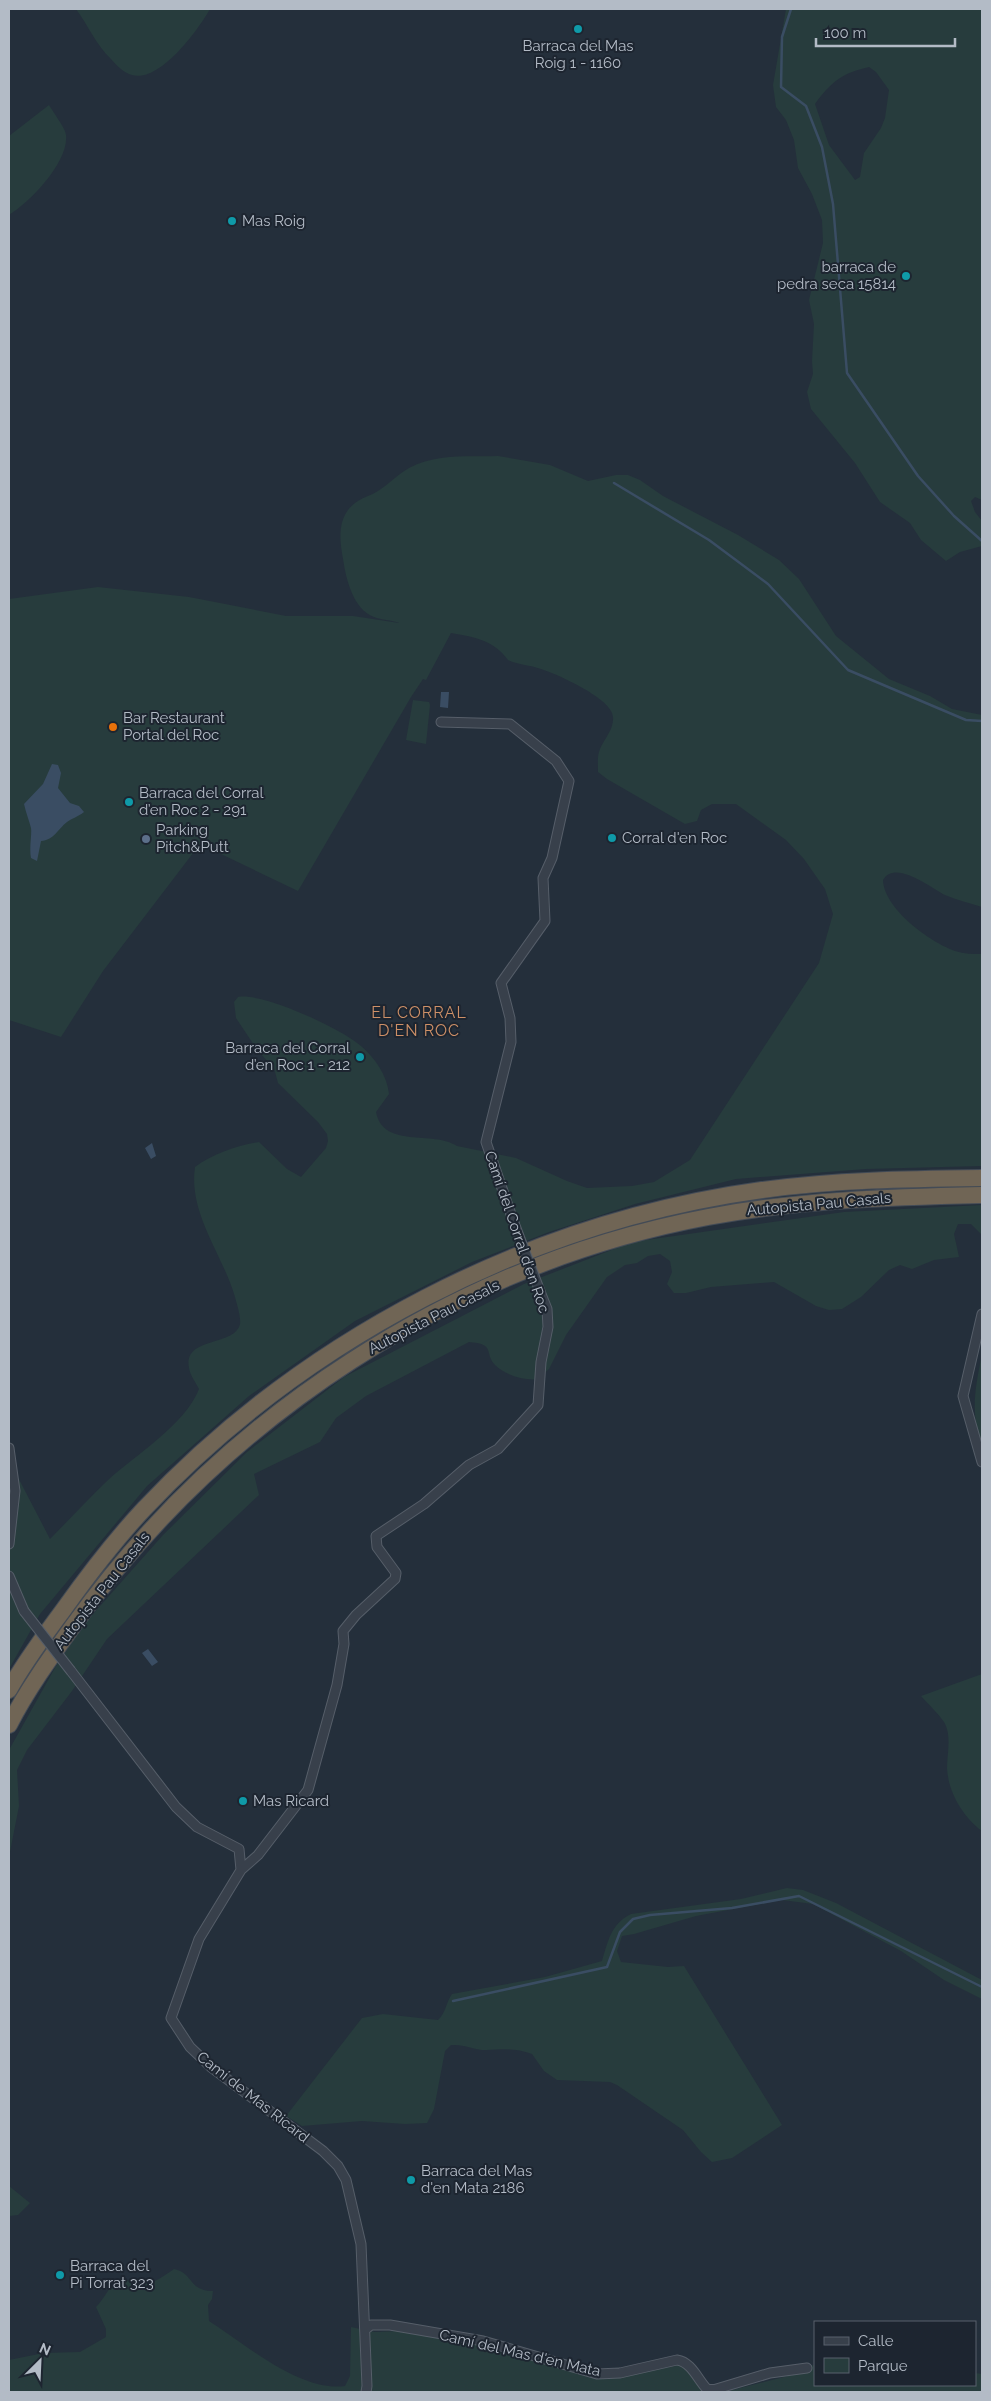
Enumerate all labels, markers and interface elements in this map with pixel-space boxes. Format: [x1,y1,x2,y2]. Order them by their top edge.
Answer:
scale bar [816,15,955,47]
marker: Barraca del Mas Roig 1 - 1160 [572,23,584,35]
text: 100 m [824,24,866,42]
place label: Barraca del Mas Roig 1 - 1160 [522,37,634,72]
place label: Mas Roig [242,212,305,230]
marker: Mas Roig [226,215,238,227]
place label: barraca de pedra seca 15814 [777,258,896,293]
marker: barraca de pedra seca 15814 [900,270,912,282]
place label: Bar Restaurant Portal del Roc [123,709,225,744]
marker: Bar Restaurant Portal del Roc [107,721,119,733]
place label: Barraca del Corral d’en Roc 2 - 291 [139,784,265,819]
marker: Barraca del Corral d’en Roc 2 - 291 [123,796,135,808]
place label: Parking Pitch&Putt [156,821,229,856]
place label: Corral d'en Roc [622,829,727,847]
marker: Corral d'en Roc [606,832,618,844]
marker: Parking Pitch&Putt [140,833,152,845]
district label: EL CORRAL D'EN ROC [371,1003,467,1040]
place label: Barraca del Corral d’en Roc 1 - 212 [225,1039,351,1074]
marker: Barraca del Corral d’en Roc 1 - 212 [354,1051,366,1063]
street label: Camí del Corral d'en Roc [481,1149,553,1315]
street label: Autopista Pau Casals [746,1189,892,1219]
street label: Autopista Pau Casals [365,1276,503,1358]
street label: Autopista Pau Casals [50,1528,154,1654]
place label: Mas Ricard [253,1792,329,1810]
marker: Mas Ricard [237,1795,249,1807]
street label: Camí de Mas Ricard [193,2048,313,2146]
place label: Barraca del Mas d'en Mata 2186 [421,2162,532,2197]
marker: Barraca del Mas d'en Mata 2186 [405,2174,417,2186]
place label: Barraca del Pi Torrat 323 [70,2257,154,2292]
marker: Barraca del Pi Torrat 323 [54,2269,66,2281]
legend [814,2321,976,2386]
street label: Camí del Mas d'en Mata [438,2326,602,2380]
text: Calle [858,2332,894,2350]
north arrow [15,2336,65,2386]
text: N [37,2340,53,2359]
text: Parque [858,2357,908,2375]

